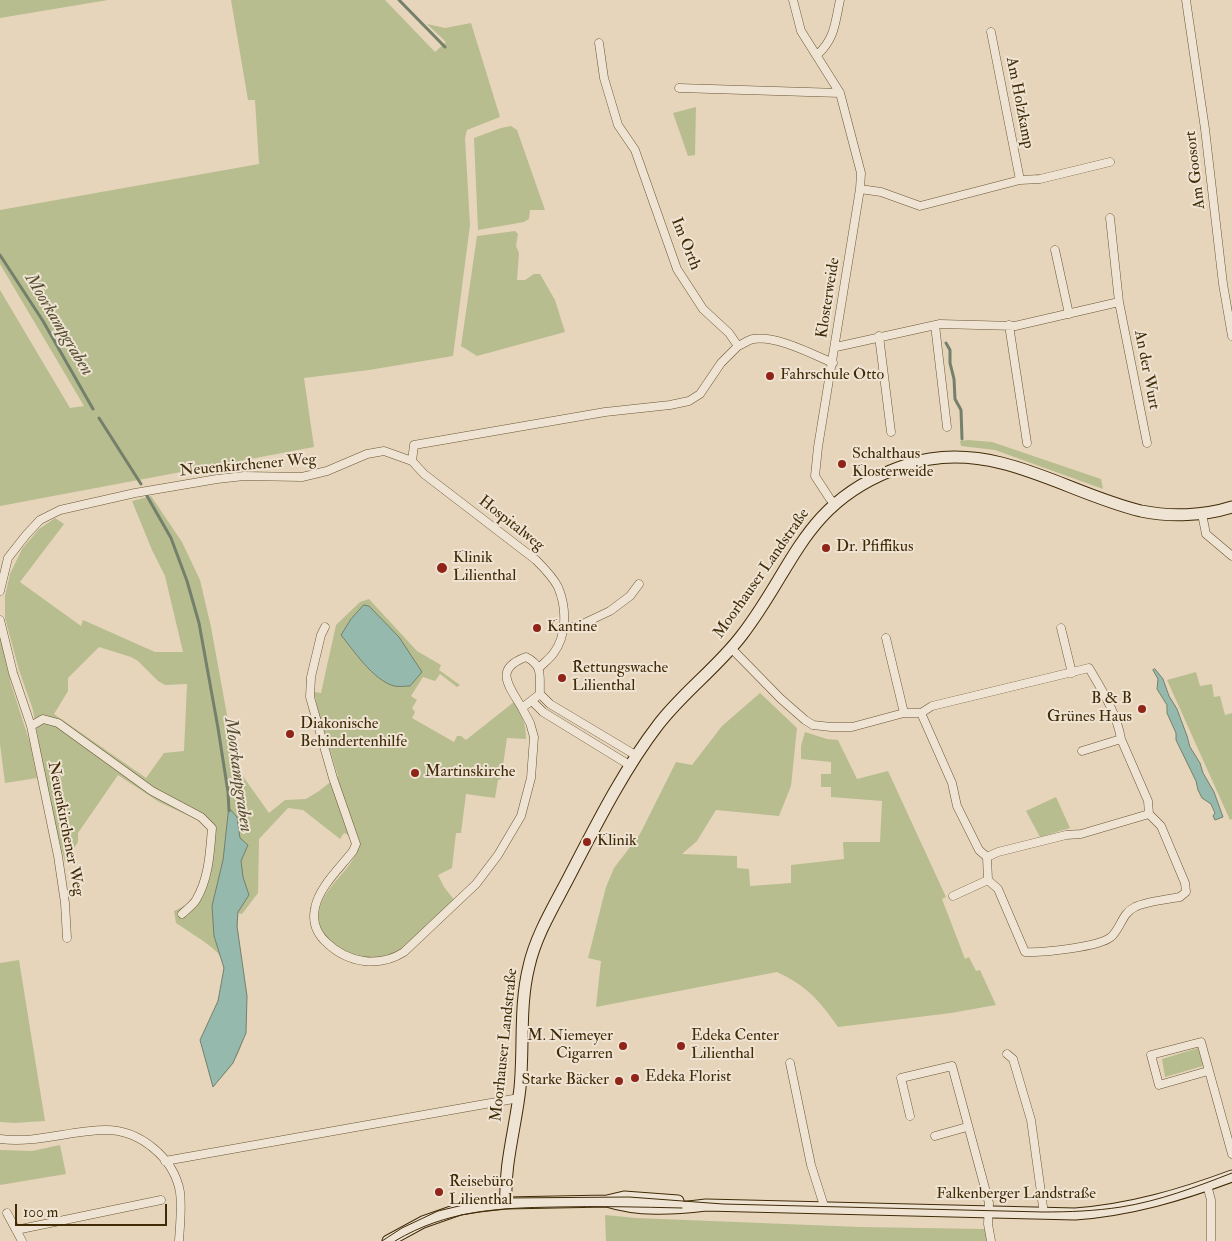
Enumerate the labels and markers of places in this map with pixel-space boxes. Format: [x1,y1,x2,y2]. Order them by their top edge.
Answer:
place label: Fahrschule Otto [780,366,884,386]
marker: Fahrschule Otto [764,370,776,382]
place label: Schalthaus Klosterweide [852,445,933,483]
marker: Schalthaus Klosterweide [836,458,848,470]
place label: Dr. Pfiffikus [836,538,914,558]
marker: Dr. Pfiffikus [820,542,832,554]
place label: Klinik Lilienthal [453,549,516,587]
marker: Klinik Lilienthal [435,561,449,575]
place label: Kantine [547,618,597,638]
marker: Kantine [531,622,543,634]
place label: Rettungswache Lilienthal [572,659,668,697]
marker: Rettungswache Lilienthal [556,672,568,684]
place label: B & B Grünes Haus [1047,690,1132,728]
marker: B & B Grünes Haus [1136,703,1148,715]
place label: Diakonische Behindertenhilfe [300,715,407,753]
marker: Diakonische Behindertenhilfe [284,728,296,740]
place label: Martinskirche [425,763,515,783]
marker: Martinskirche [409,767,421,779]
place label: Klinik [597,832,637,852]
marker: Klinik [581,836,593,848]
place label: M. Niemeyer Cigarren [527,1027,613,1065]
place label: Edeka Center Lilienthal [691,1027,779,1065]
marker: M. Niemeyer Cigarren [617,1040,629,1052]
marker: Edeka Center Lilienthal [675,1040,687,1052]
place label: Edeka Florist [645,1068,731,1088]
place label: Starke Bäcker [521,1071,609,1091]
marker: Edeka Florist [629,1072,641,1084]
marker: Starke Bäcker [613,1075,625,1087]
place label: Reisebüro Lilienthal [449,1173,513,1211]
marker: Reisebüro Lilienthal [433,1186,445,1198]

